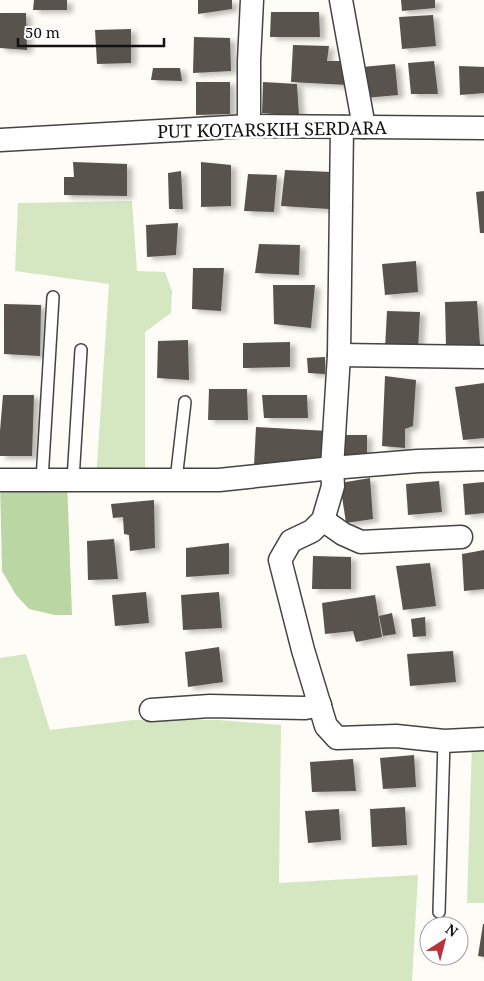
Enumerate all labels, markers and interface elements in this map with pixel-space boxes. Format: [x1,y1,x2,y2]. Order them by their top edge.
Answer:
scale bar [18,15,164,47]
text: 50 m [25,22,60,42]
street label: PUT KOTARSKIH SERDARA [157,115,387,143]
north arrow [419,916,469,966]
text: N [442,919,462,941]

